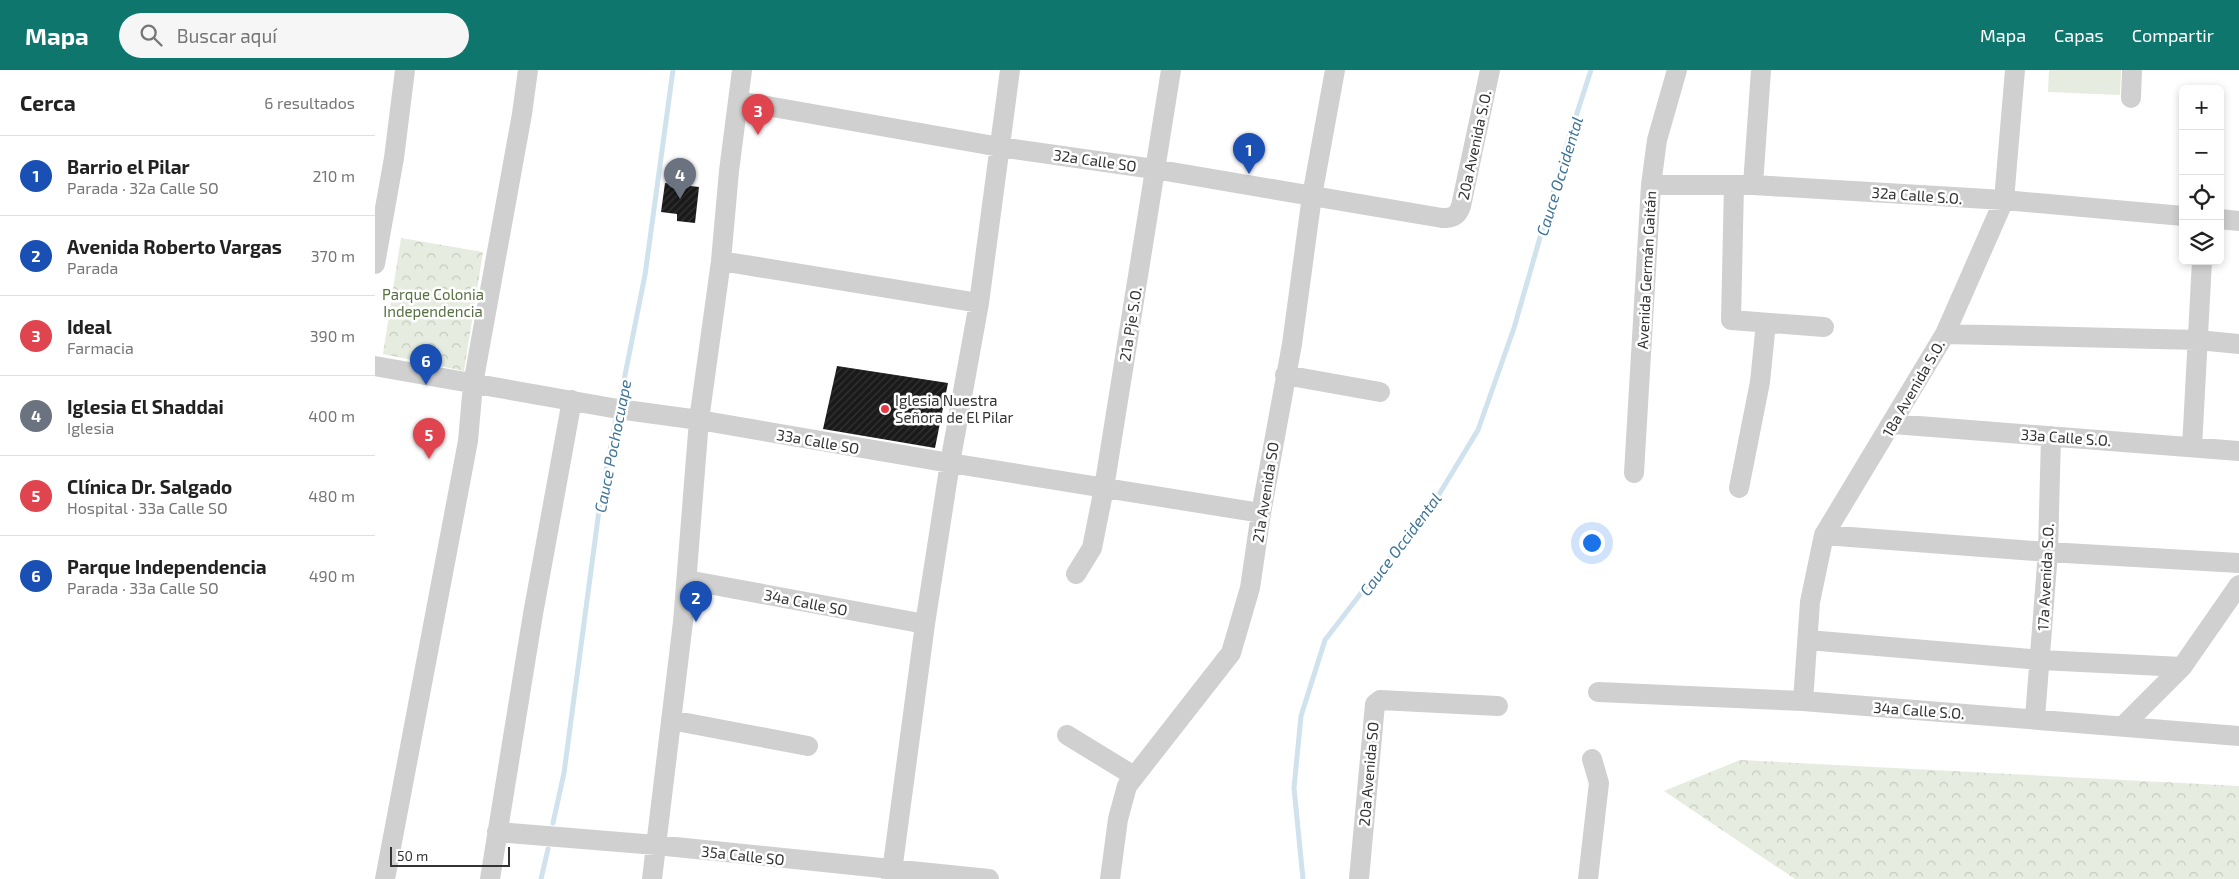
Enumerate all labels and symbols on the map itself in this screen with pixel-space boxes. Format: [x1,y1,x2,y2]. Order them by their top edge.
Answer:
street label: 20a Avenida S.O. [1454,89,1494,201]
pin: 3 [742,94,774,135]
water label: Cauce Occidental [1532,114,1586,238]
pin: 1 [1233,133,1265,174]
street label: 32a Calle SO [1052,145,1138,175]
pin: 4 [664,158,696,199]
street label: 32a Calle S.O. [1871,183,1963,207]
street label: Avenida Germán Gaitán [1633,190,1659,350]
park label: Parque Colonia Independencia [382,285,484,320]
street label: 21a Pje S.O. [1115,285,1146,363]
street label: 18a Avenida S.O. [1878,336,1948,440]
pin: 6 [410,344,442,385]
water label: Cauce Pochocuape [590,377,634,514]
place label: Iglesia Nuestra Señora de El Pilar [895,391,1013,426]
marker: Iglesia Nuestra Señora de El Pilar [879,403,891,415]
pin: 5 [413,418,445,459]
street label: 33a Calle SO [775,425,861,457]
street label: 33a Calle S.O. [2020,425,2112,449]
street label: 21a Avenida SO [1248,440,1282,544]
water label: Cauce Occidental [1355,489,1445,599]
street label: 17a Avenida S.O. [2033,523,2057,631]
your location [1579,530,1605,556]
pin: 2 [680,581,712,622]
street label: 34a Calle SO [763,585,849,619]
street label: 34a Calle S.O. [1873,698,1965,722]
street label: 20a Avenida SO [1354,721,1382,827]
street label: 35a Calle SO [701,842,785,868]
scale bar [390,844,510,867]

